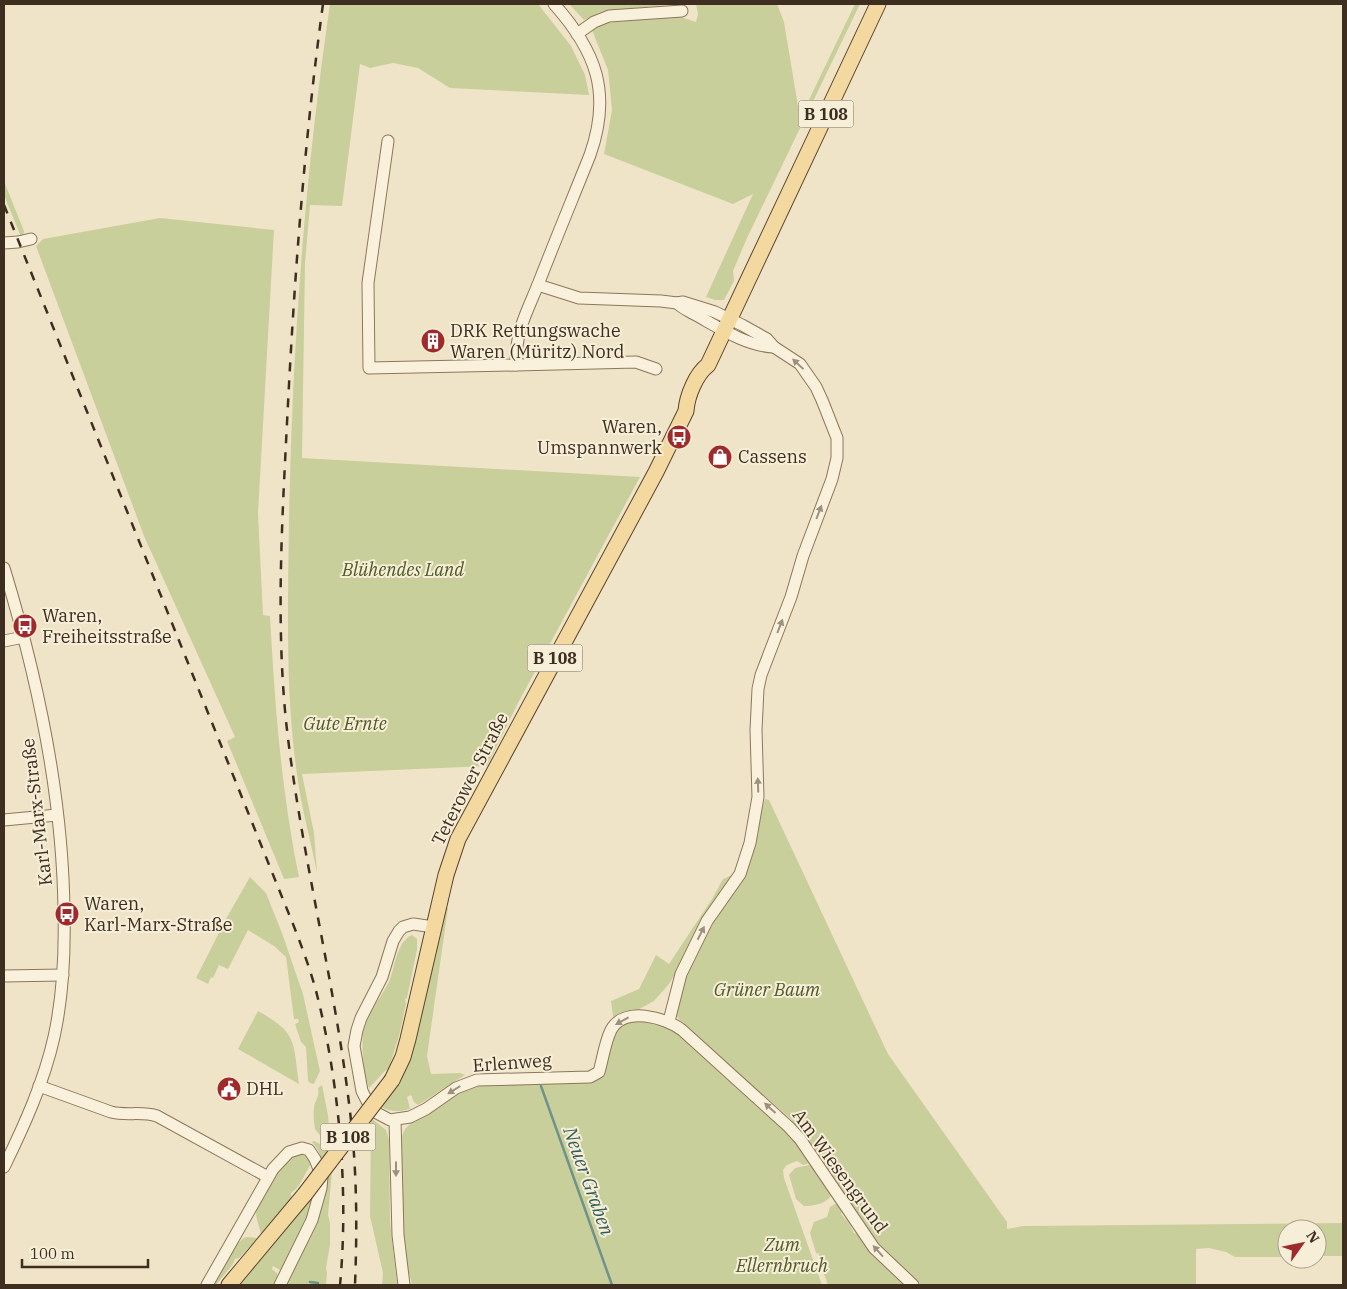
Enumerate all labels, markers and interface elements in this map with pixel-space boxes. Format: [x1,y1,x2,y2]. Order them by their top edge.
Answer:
road number: B 108 [798,100,854,128]
place label: DRK Rettungswache Waren (Müritz) Nord [450,319,625,363]
building icon: DRK Rettungswache Waren (Müritz) Nord [420,328,446,354]
one-way arrow [792,358,804,370]
place label: Waren, Umspannwerk [537,415,662,459]
bus stop icon: Waren, Umspannwerk [666,424,692,450]
shop icon: Cassens [707,444,733,470]
place label: Cassens [738,445,807,468]
one-way arrow [815,504,823,519]
park label: Blühendes Land [341,558,464,581]
place label: Waren, Freiheitsstraße [42,604,172,648]
bus stop icon: Waren, Freiheitsstraße [12,613,38,639]
one-way arrow [776,618,784,633]
road number: B 108 [528,644,582,671]
street label: Teterower Straße [426,708,513,849]
park label: Gute Ernte [303,712,387,735]
street label: Karl-Marx-Straße [16,737,57,887]
one-way arrow [754,776,762,792]
place label: Waren, Karl-Marx-Straße [84,892,232,936]
bus stop icon: Waren, Karl-Marx-Straße [54,901,80,927]
one-way arrow [697,925,705,940]
park label: Grüner Baum [714,978,820,1001]
one-way arrow [615,1017,630,1025]
street label: Erlenweg [472,1048,552,1077]
public building icon: DHL [216,1076,242,1102]
place label: DHL [246,1077,284,1100]
one-way arrow [447,1085,460,1095]
one-way arrow [765,1102,777,1114]
street label: Am Wiesengrund [788,1104,893,1237]
water label: Neuer Graben [558,1123,620,1239]
road number: B 108 [320,1124,376,1150]
one-way arrow [392,1161,400,1177]
north arrow [1277,1219,1327,1269]
text: N [1302,1227,1323,1246]
park label: Zum Ellernbruch [735,1233,828,1277]
scale bar [22,1236,149,1268]
text: 100 m [30,1244,75,1263]
one-way arrow [872,1246,884,1258]

